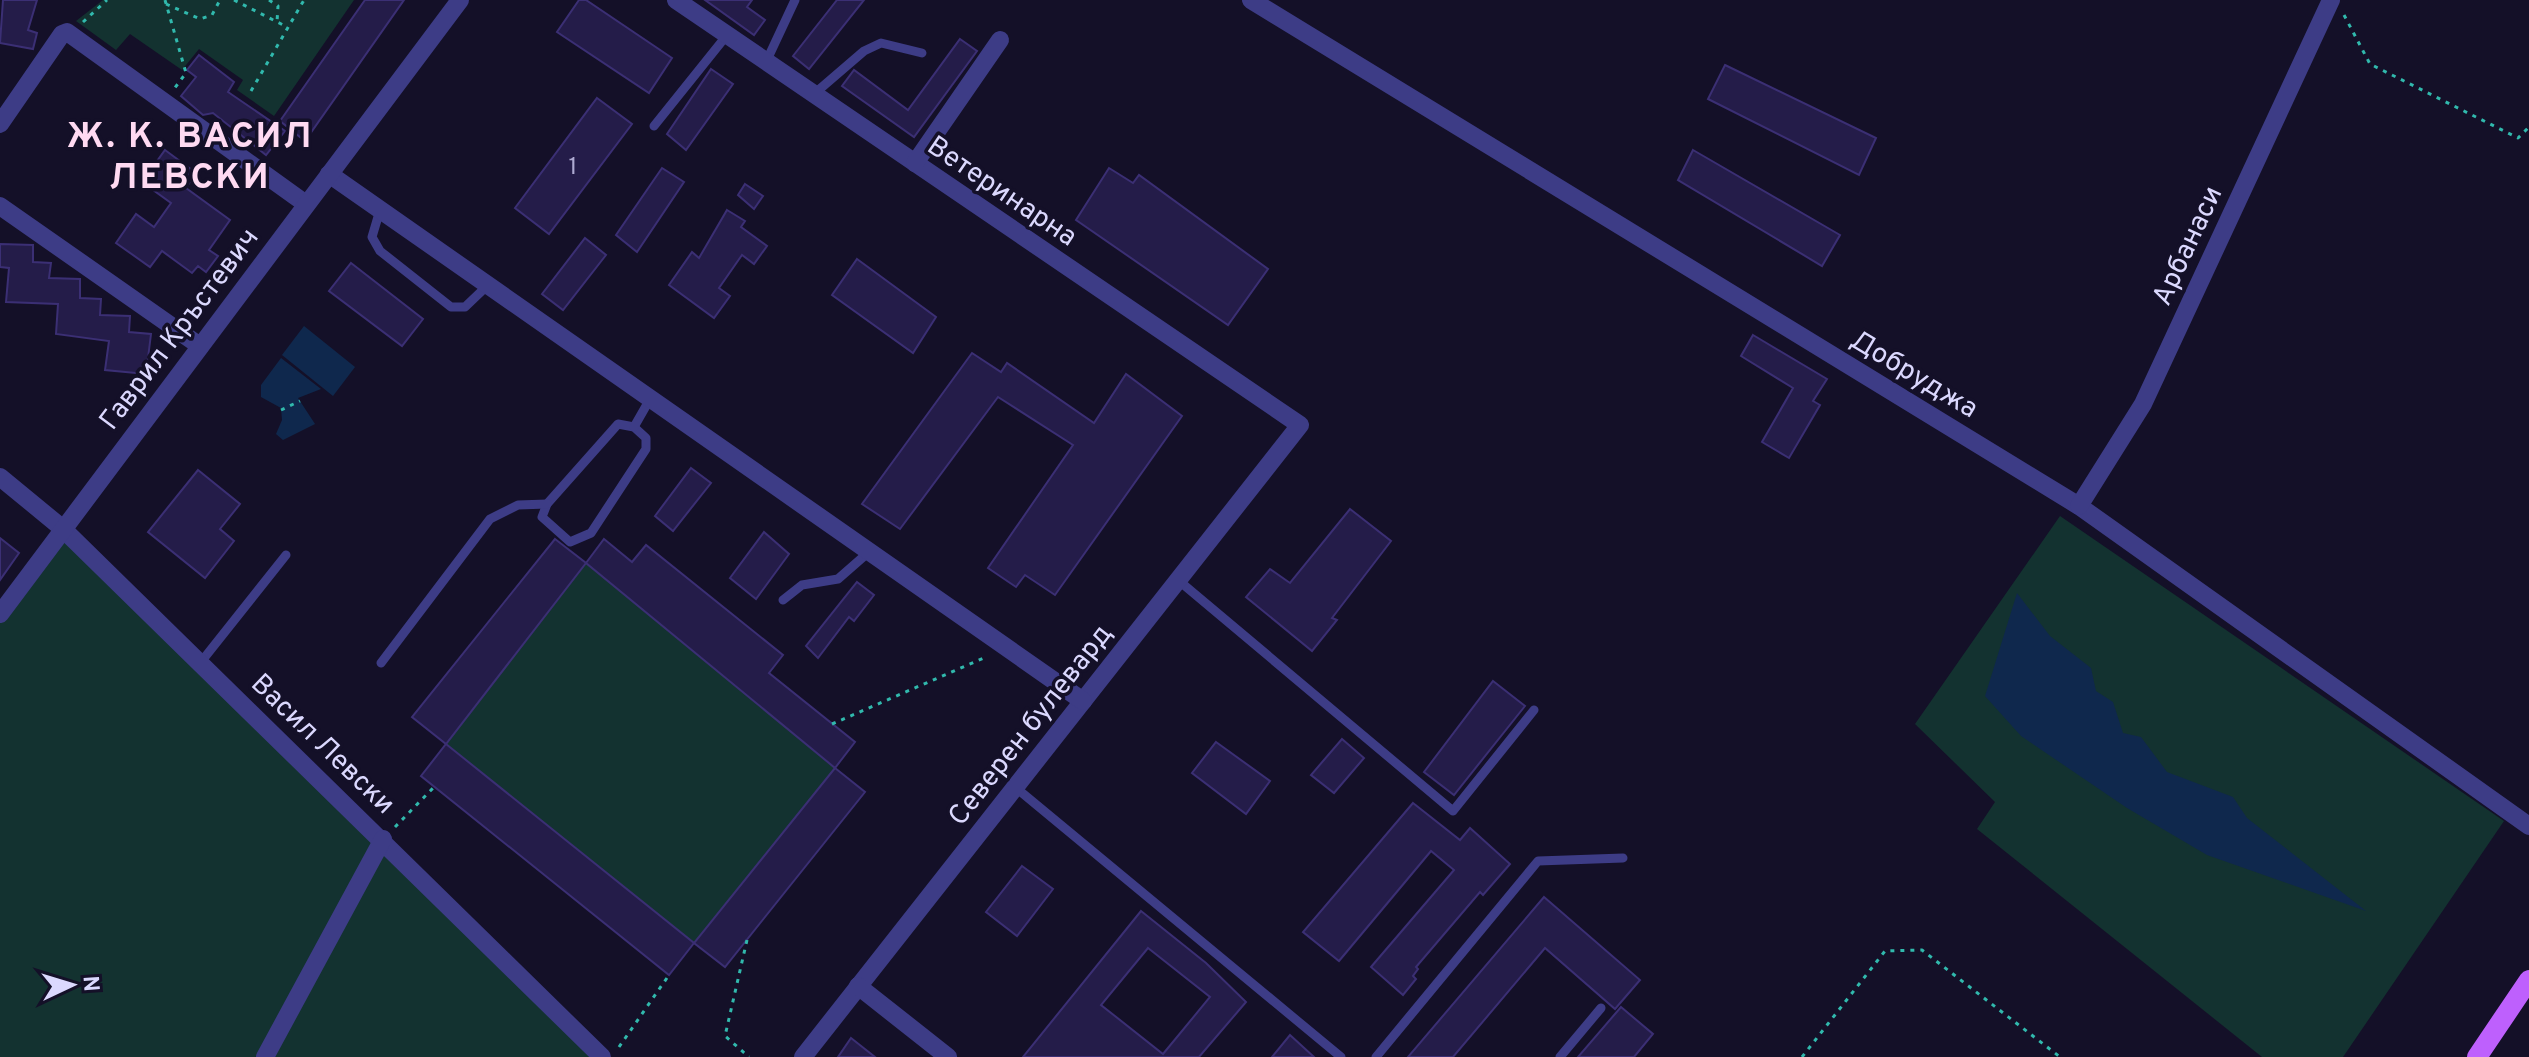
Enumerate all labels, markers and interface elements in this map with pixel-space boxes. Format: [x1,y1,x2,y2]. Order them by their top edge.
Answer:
district label: Ж. К. ВАСИЛ ЛЕВСКИ [67,115,313,202]
street label: Ветеринарна [919,129,1083,256]
house number: 1 [569,153,577,183]
street label: Арбанаси [2145,181,2232,312]
street label: Гаврил Кръстевич [93,222,268,438]
street label: Добруджа [1843,323,1984,428]
street label: Северен булевард [941,618,1121,834]
street label: Васил Левски [242,667,402,823]
north arrow [32,945,112,1025]
text: N [75,975,103,993]

